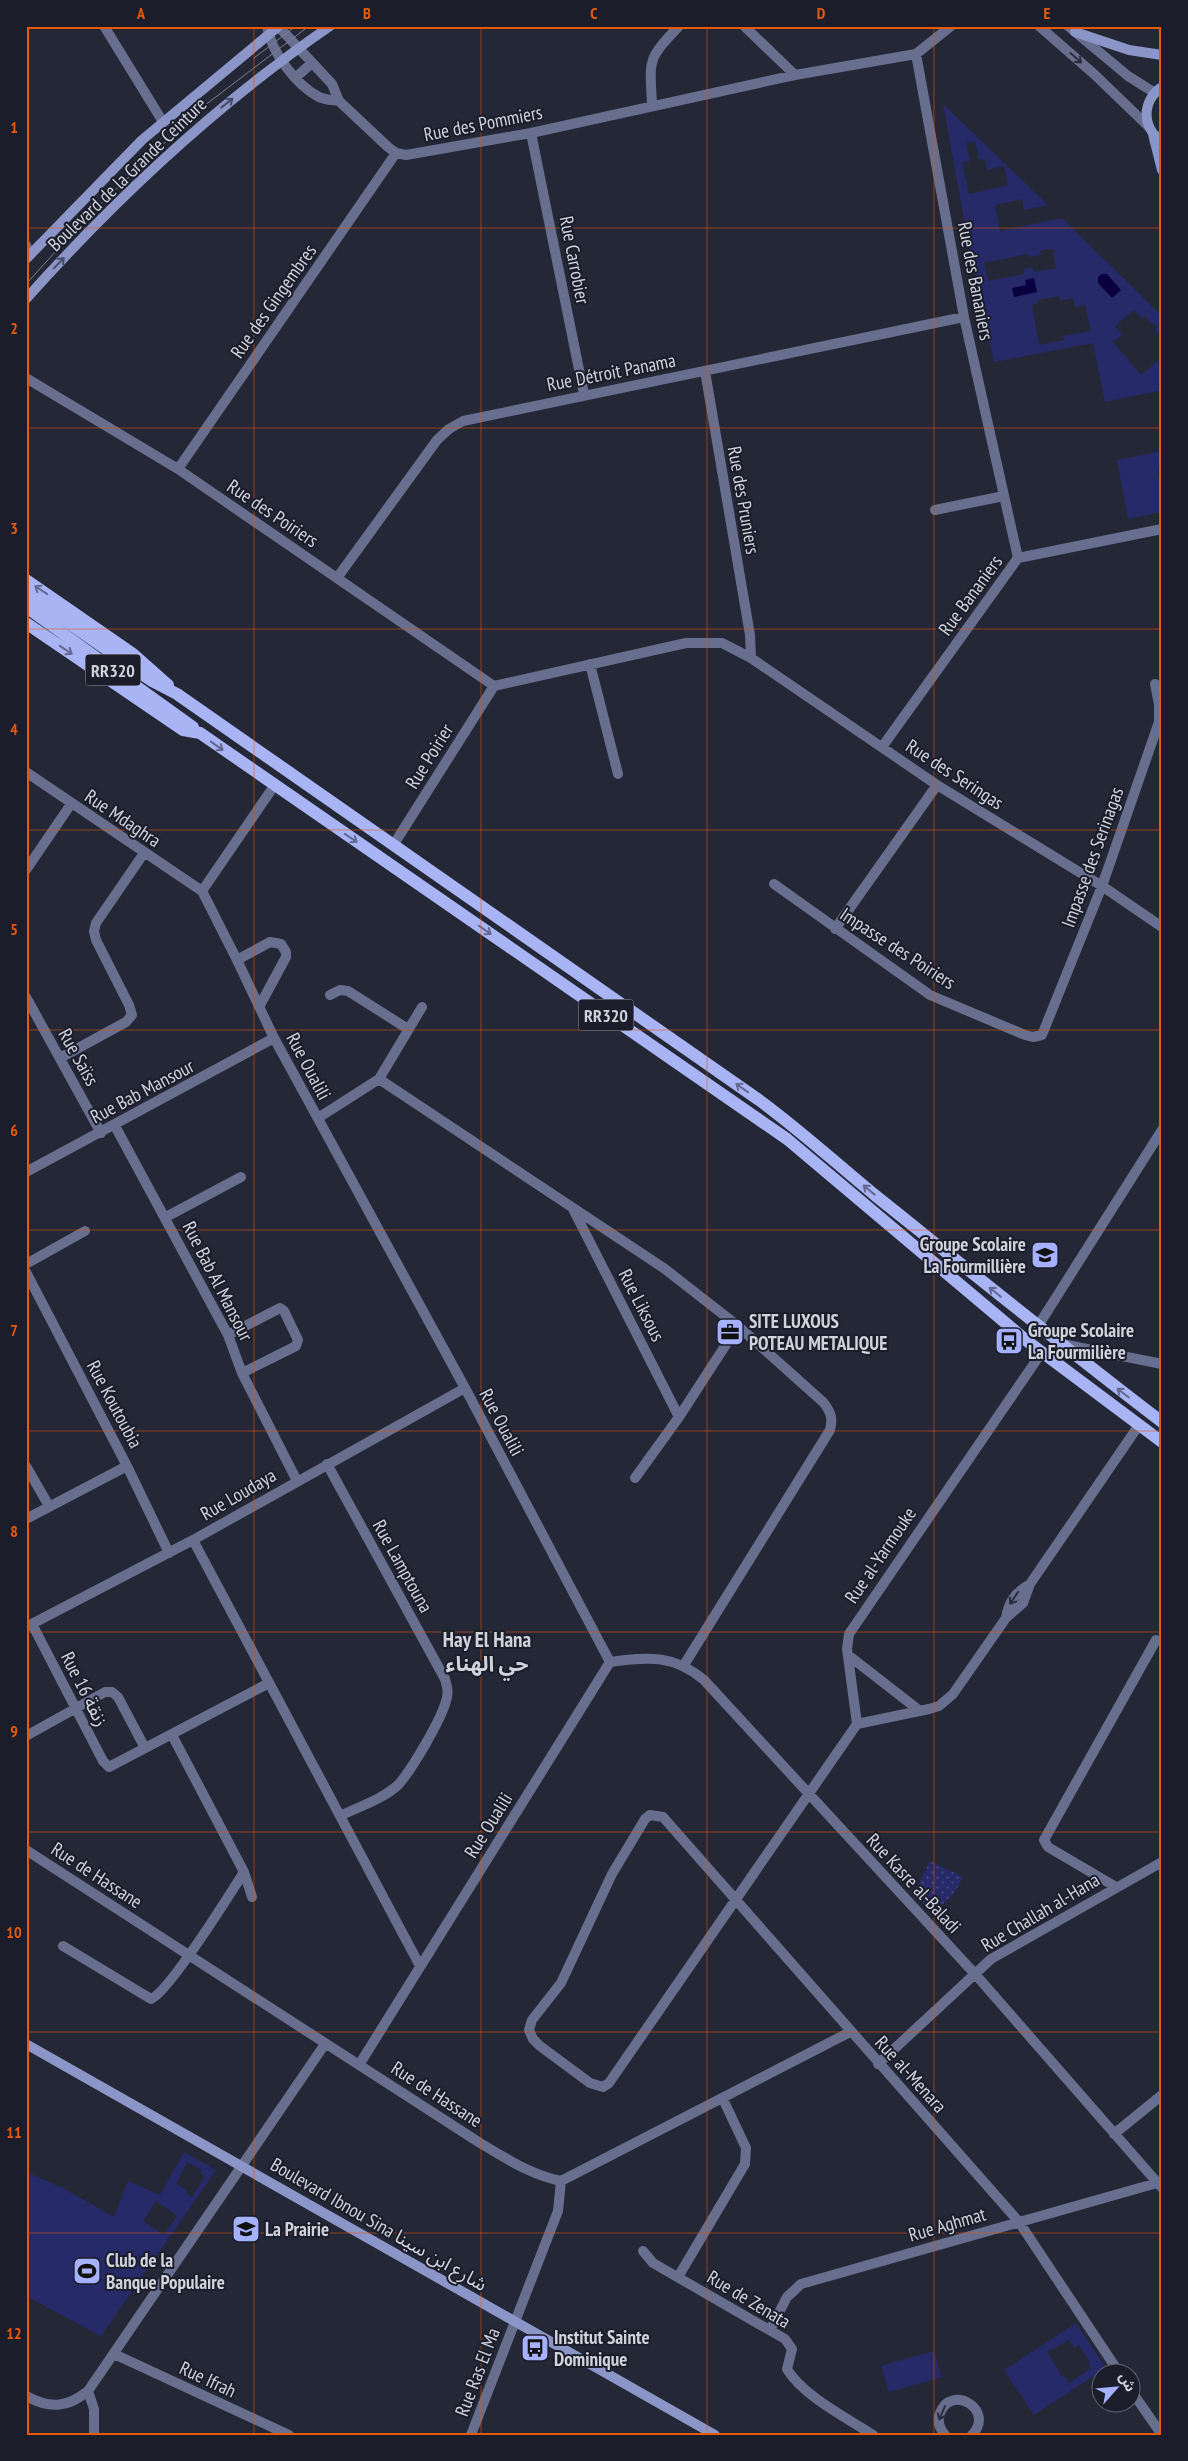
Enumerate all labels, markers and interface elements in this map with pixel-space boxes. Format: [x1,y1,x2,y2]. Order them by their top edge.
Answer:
text: A [136,3,146,23]
text: B [363,3,371,23]
text: C [590,3,598,23]
text: D [817,3,826,23]
text: E [1044,3,1051,23]
one-way arrow [1069,52,1082,63]
street label: Boulevard de la Grande Ceinture [43,92,212,256]
one-way arrow [221,97,234,108]
street label: Rue des Pommiers [422,100,544,146]
text: 1 [10,117,18,137]
street label: Rue Carrobier [555,214,595,307]
street label: Rue des Bananiers [953,220,999,342]
street label: Rue des Gingembres [225,239,321,363]
one-way arrow [53,256,65,269]
text: 2 [10,318,18,338]
street label: Rue Détroit Panama [545,348,677,396]
street label: Rue des Pruniers [723,444,765,556]
street label: Rue des Poiriers [223,474,323,552]
text: 3 [10,518,18,538]
street label: Rue Bananiers [933,550,1007,640]
one-way arrow [34,585,48,596]
one-way arrow [59,645,73,656]
road number: RR320 [86,654,140,686]
street label: Rue Poirier [400,718,459,793]
text: 4 [10,719,18,739]
street label: Rue des Seringas [902,734,1008,814]
one-way arrow [210,740,224,751]
street label: Rue Mdaghra [80,784,166,852]
street label: Impasse des Serinagas [1056,784,1128,930]
one-way arrow [344,833,358,844]
street label: Impasse des Poiriers [836,902,960,994]
text: 5 [10,919,18,939]
one-way arrow [478,925,492,935]
road number: RR320 [578,1000,634,1030]
street label: Rue Saïss [53,1024,105,1090]
street label: Rue Oualili [281,1028,337,1104]
street label: Rue Bab Mansour [86,1053,199,1128]
one-way arrow [735,1083,749,1093]
text: 6 [10,1120,18,1140]
one-way arrow [863,1185,876,1196]
street label: Rue Bab Al Mansour [178,1217,259,1346]
place label: Groupe Scolaire La Fourmillière [920,1232,1026,1278]
school or university icon: Groupe Scolaire La Fourmillière [1030,1240,1060,1270]
street label: Rue Liksous [614,1265,670,1345]
one-way arrow [989,1287,1002,1298]
place label: SITE LUXOUS POTEAU METALIQUE [749,1309,887,1355]
office icon: SITE LUXOUS POTEAU METALIQUE [715,1317,745,1347]
place label: Groupe Scolaire La Fourmilière [1028,1318,1134,1364]
text: 7 [10,1320,18,1340]
bus stop icon: Groupe Scolaire La Fourmilière [994,1326,1024,1356]
street label: Rue Koutoubia [82,1356,148,1452]
street label: Rue Oualili [474,1384,530,1460]
one-way arrow [1117,1387,1130,1398]
street label: Rue Loudaya [196,1463,280,1525]
street label: Rue al-Yarmouke [839,1502,921,1608]
street label: Rue Lamptouna [368,1515,438,1617]
text: 8 [10,1521,18,1541]
one-way arrow [1009,1591,1019,1605]
district label: Hay El Hana حي الهناء [443,1626,531,1680]
street label: Rue 16 زنقة [56,1648,114,1730]
text: 9 [10,1721,18,1741]
street label: Rue Oualili [459,1788,517,1862]
street label: Rue Kasre al-Baladi [862,1828,966,1938]
street label: Rue de Hassane [47,1837,147,1913]
street label: Rue Challah al-Hana [976,1867,1104,1957]
text: 10 [6,1922,22,1942]
street label: Rue al-Menara [870,2030,952,2118]
street label: Rue de Hassane [387,2056,487,2132]
text: 11 [6,2122,22,2142]
street label: Boulevard Ibnou Sina شارع ابن سينا [265,2152,492,2298]
street label: Rue Aghmat [906,2201,989,2246]
school or university icon: La Prairie [231,2214,261,2244]
place label: La Prairie [265,2217,329,2241]
place label: Club de la Banque Populaire [106,2248,225,2294]
sports icon: Club de la Banque Populaire [72,2256,102,2286]
street label: Rue de Zenata [703,2265,795,2333]
text: 12 [6,2323,22,2343]
street label: Rue Ras El Ma [449,2324,505,2420]
place label: Institut Sainte Dominique [554,2325,650,2371]
bus stop icon: Institut Sainte Dominique [520,2333,550,2363]
street label: Rue Ifrah [176,2356,240,2402]
north arrow [1090,2364,1140,2414]
text: ش [1115,2369,1140,2395]
one-way arrow [937,2405,946,2420]

